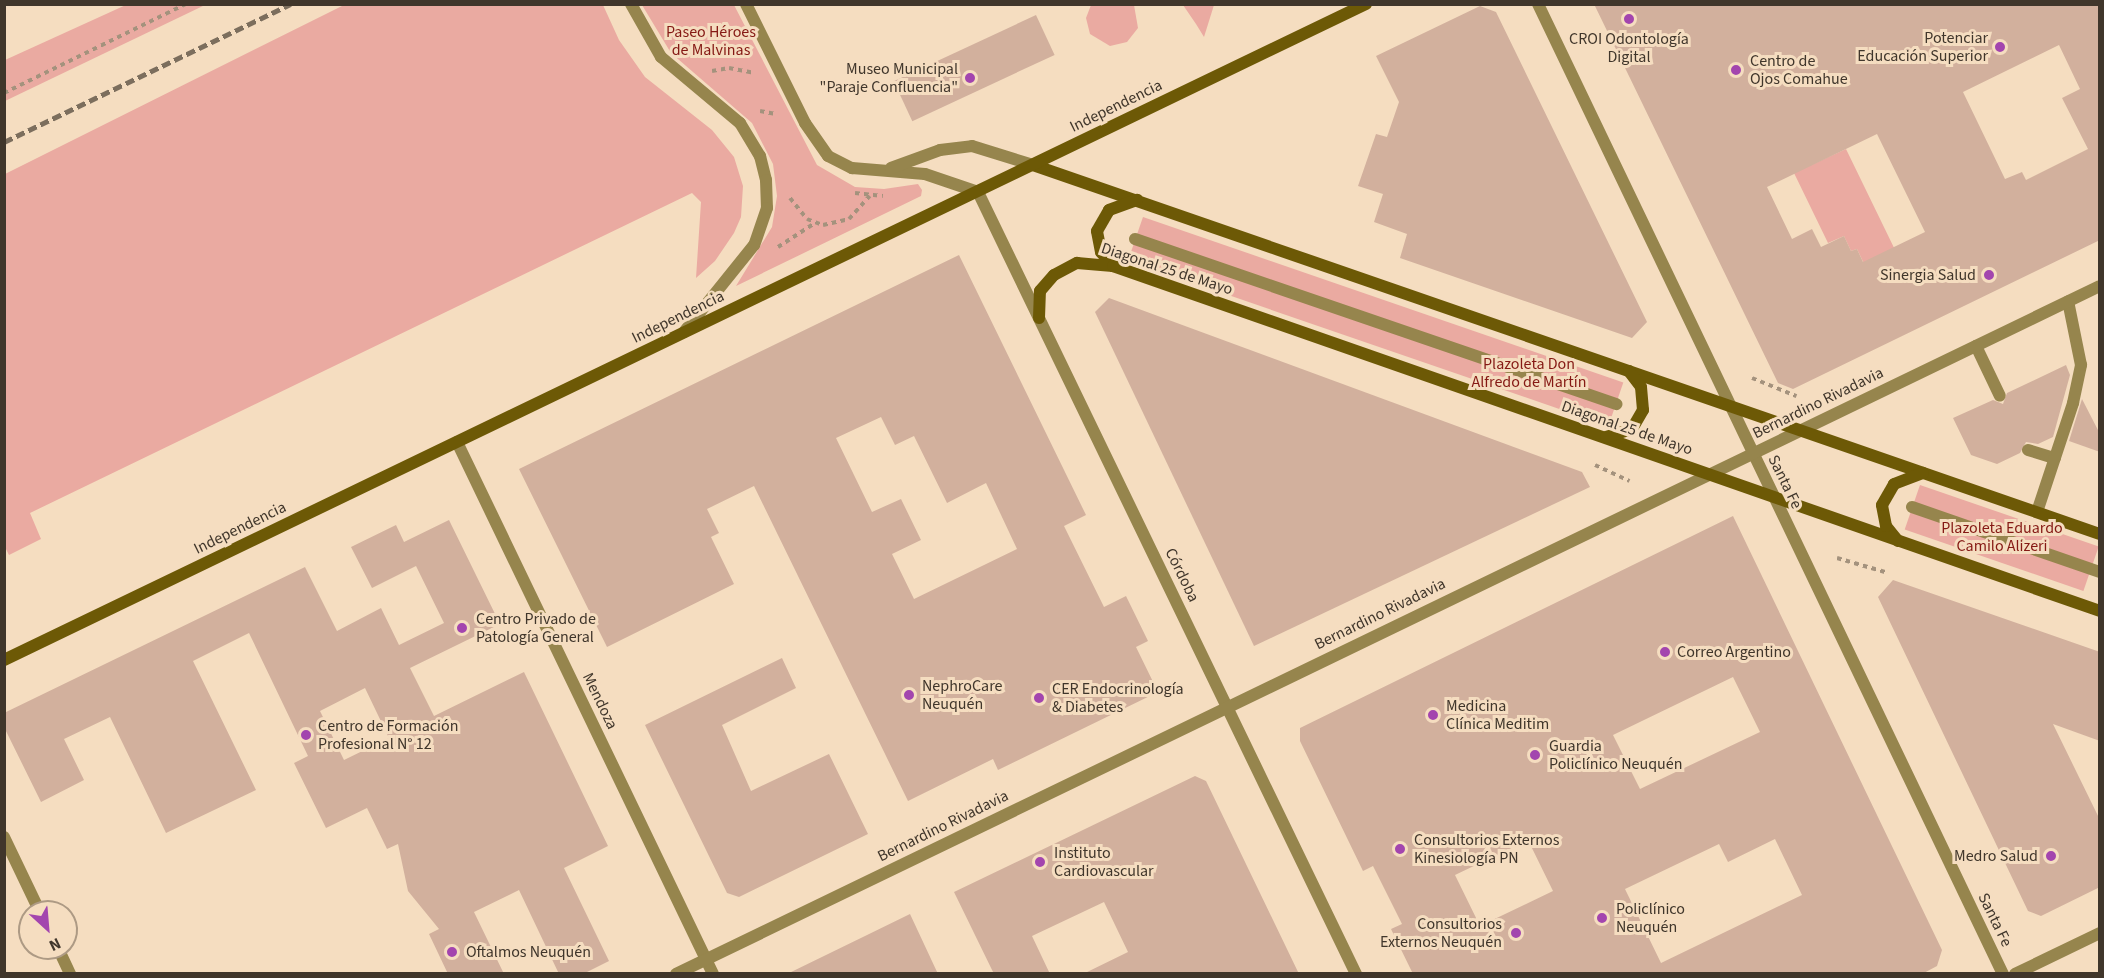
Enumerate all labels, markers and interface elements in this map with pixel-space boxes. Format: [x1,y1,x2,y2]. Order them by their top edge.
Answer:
marker: CROI Odontología Digital [1620,10,1638,28]
park label: Paseo Héroes de Malvinas [666,22,756,60]
place label: Potenciar Educación Superior [1857,28,1988,66]
place label: CROI Odontología Digital [1569,29,1689,67]
marker: Potenciar Educación Superior [1993,40,2007,54]
place label: Centro de Ojos Comahue [1750,51,1848,89]
place label: Museo Municipal "Paraje Confluencia" [820,59,958,97]
marker: Centro de Ojos Comahue [1727,61,1745,79]
marker: Museo Municipal "Paraje Confluencia" [963,71,977,85]
street label: Independencia [1067,75,1165,137]
street label: Diagonal 25 de Mayo [1099,239,1235,299]
place label: Sinergia Salud [1880,265,1976,285]
marker: Sinergia Salud [1980,266,1998,284]
street label: Independencia [629,286,727,348]
park label: Plazoleta Don Alfredo de Martín [1472,354,1586,392]
street label: Bernardino Rivadavia [1749,363,1887,443]
street label: Diagonal 25 de Mayo [1559,397,1695,459]
street label: Santa Fe [1764,452,1806,512]
street label: Independencia [191,497,289,559]
park label: Plazoleta Eduardo Camilo Alizeri [1941,518,2063,556]
street label: Córdoba [1161,545,1203,605]
street label: Bernardino Rivadavia [1311,574,1449,654]
place label: Centro Privado de Patología General [476,609,596,647]
marker: Centro Privado de Patología General [453,619,471,637]
place label: Correo Argentino [1677,642,1791,662]
marker: Correo Argentino [1658,645,1672,659]
street label: Mendoza [578,670,622,732]
place label: NephroCare Neuquén [922,676,1002,714]
place label: CER Endocrinología & Diabetes [1052,679,1184,717]
marker: NephroCare Neuquén [900,686,918,704]
marker: CER Endocrinología & Diabetes [1030,689,1048,707]
place label: Medicina Clínica Meditim [1446,696,1549,734]
marker: Medicina Clínica Meditim [1424,706,1442,724]
place label: Centro de Formación Profesional N° 12 [318,716,458,754]
marker: Centro de Formación Profesional N° 12 [299,728,313,742]
place label: Guardia Policlínico Neuquén [1549,736,1682,774]
marker: Guardia Policlínico Neuquén [1526,746,1544,764]
street label: Bernardino Rivadavia [874,786,1012,866]
place label: Consultorios Externos Kinesiología PN [1414,830,1559,868]
marker: Consultorios Externos Kinesiología PN [1391,840,1409,858]
place label: Instituto Cardiovascular [1054,843,1154,881]
place label: Medro Salud [1954,846,2038,866]
marker: Medro Salud [2042,847,2060,865]
marker: Instituto Cardiovascular [1031,853,1049,871]
street label: Santa Fe [1974,890,2016,950]
place label: Policlínico Neuquén [1616,899,1685,937]
north arrow [18,900,78,960]
marker: Policlínico Neuquén [1593,909,1611,927]
place label: Consultorios Externos Neuquén [1380,914,1502,952]
marker: Consultorios Externos Neuquén [1507,924,1525,942]
text: N [45,932,65,957]
place label: Oftalmos Neuquén [466,942,591,962]
marker: Oftalmos Neuquén [443,943,461,961]

